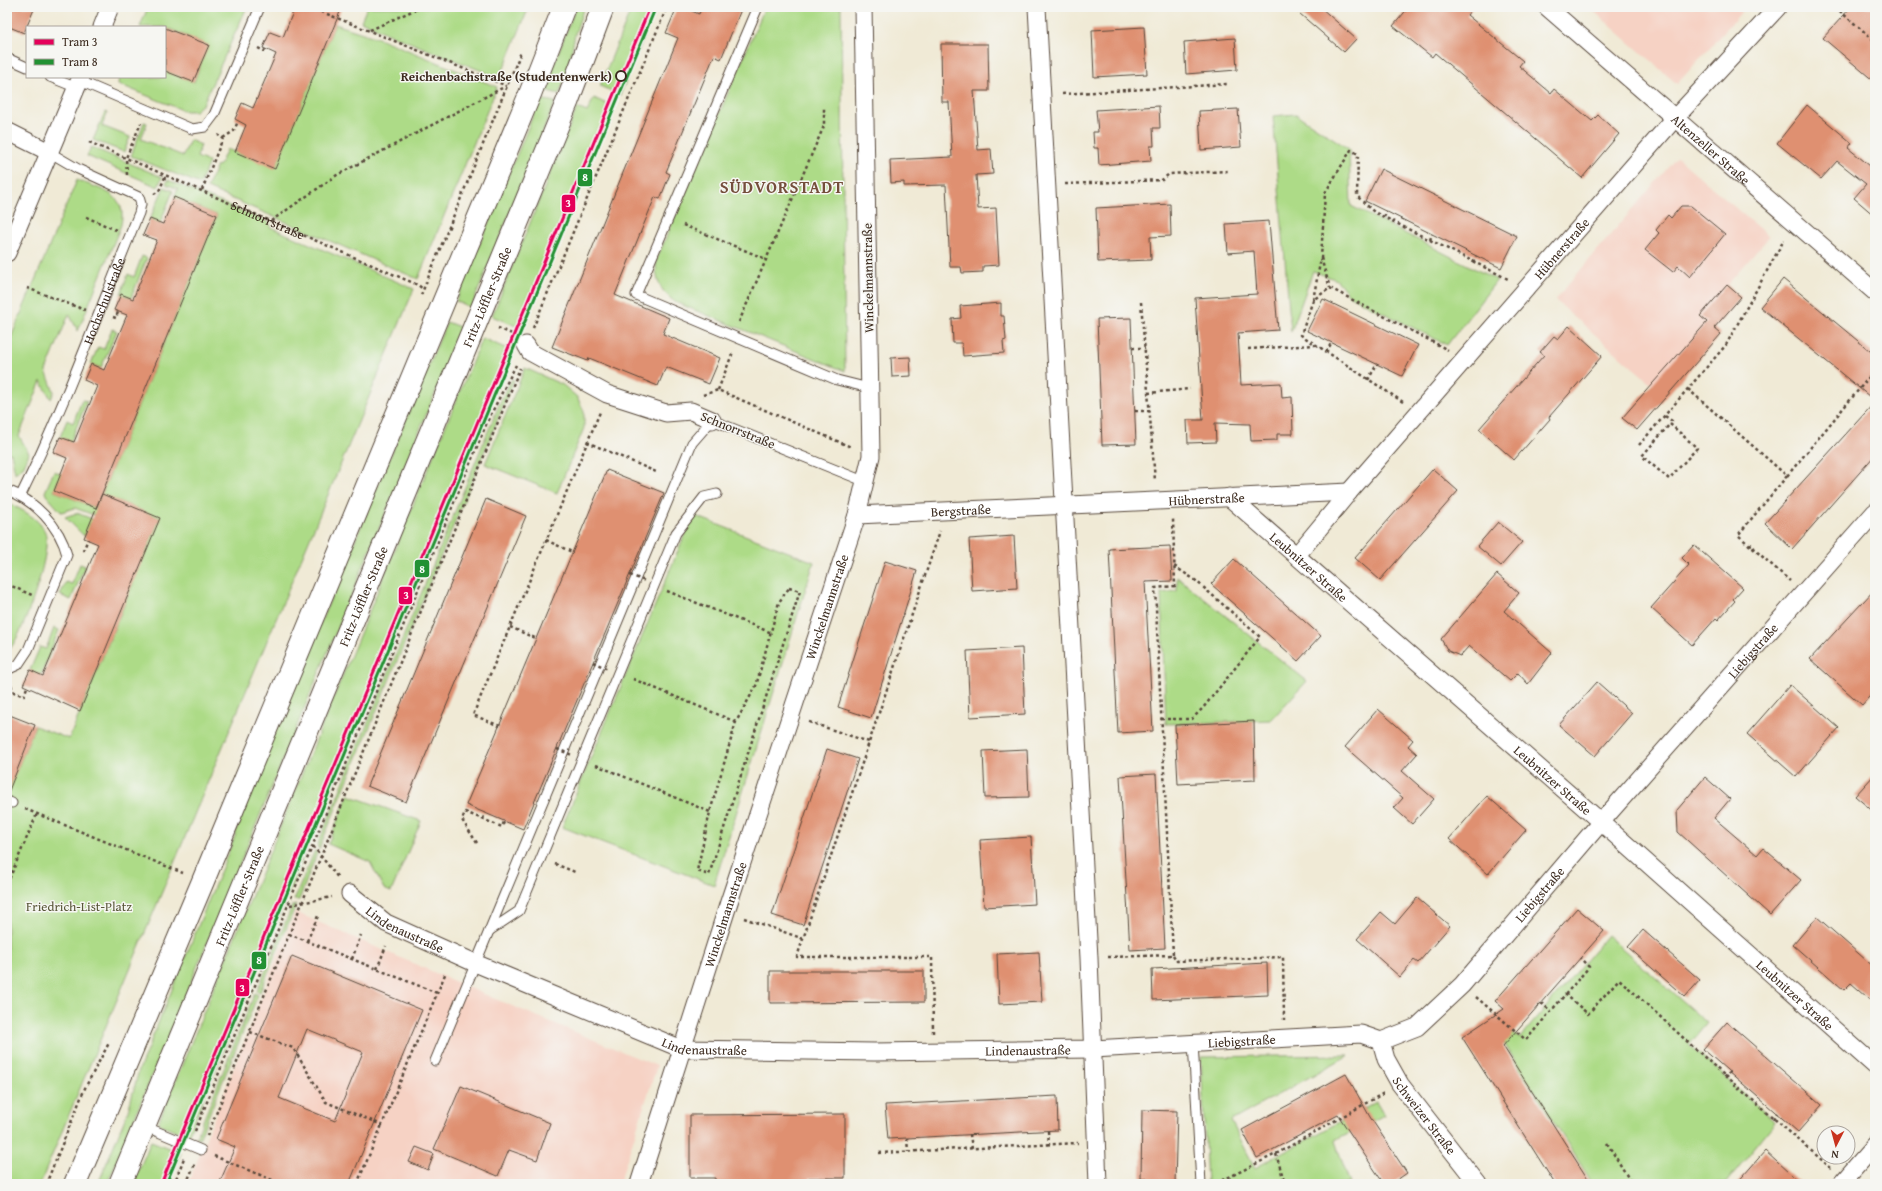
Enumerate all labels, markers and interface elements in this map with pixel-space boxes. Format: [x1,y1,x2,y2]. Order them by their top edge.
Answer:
legend [26,26,166,78]
text: Tram 3 [62,33,98,50]
text: Tram 8 [62,53,98,70]
place label: Reichenbachstraße (Studentenwerk) [401,67,612,86]
marker: Reichenbachstraße (Studentenwerk) [615,70,627,82]
street label: Altenzeller Straße [1667,110,1754,189]
line badge: 8 [577,168,593,187]
text: 8 [582,169,588,185]
district label: SÜDVORSTADT [720,174,844,199]
line badge: 3 [561,194,576,213]
street label: Schnorrstraße [228,195,308,244]
text: 3 [565,195,571,211]
street label: Hübnerstraße [1529,213,1594,283]
street label: Winckelmannstraße [858,223,878,333]
street label: Fritz-Löffler-Straße [457,244,516,350]
street label: Hochschulstraße [78,255,129,347]
street label: Schnorrstraße [698,406,778,454]
street label: Hübnerstraße [1168,487,1245,510]
street label: Bergstraße [930,499,991,521]
street label: Leubnitzer Straße [1266,527,1352,606]
street label: Fritz-Löffler-Straße [334,543,392,649]
street label: Winckelmannstraße [800,552,853,662]
line badge: 8 [414,559,430,578]
text: 8 [419,561,425,577]
line badge: 3 [398,586,413,605]
text: 3 [403,587,409,603]
street label: Liebigstraße [1723,619,1782,682]
street label: Leubnitzer Straße [1510,741,1596,819]
street label: Fritz-Löffler-Straße [210,843,268,949]
street label: Winckelmannstraße [699,859,751,970]
street label: Liebigstraße [1510,862,1569,926]
park label: Friedrich-List-Platz [26,897,132,916]
street label: Lindenaustraße [362,901,447,957]
line badge: 8 [251,951,267,970]
text: 8 [256,952,262,968]
street label: Leubnitzer Straße [1752,955,1838,1035]
line badge: 3 [235,978,250,997]
text: 3 [239,980,245,996]
street label: Liebigstraße [1207,1029,1276,1052]
street label: Lindenaustraße [659,1032,747,1060]
street label: Lindenaustraße [985,1040,1071,1060]
street label: Schweizer Straße [1388,1073,1461,1158]
north arrow [1816,1125,1856,1165]
text: N [1830,1147,1839,1163]

